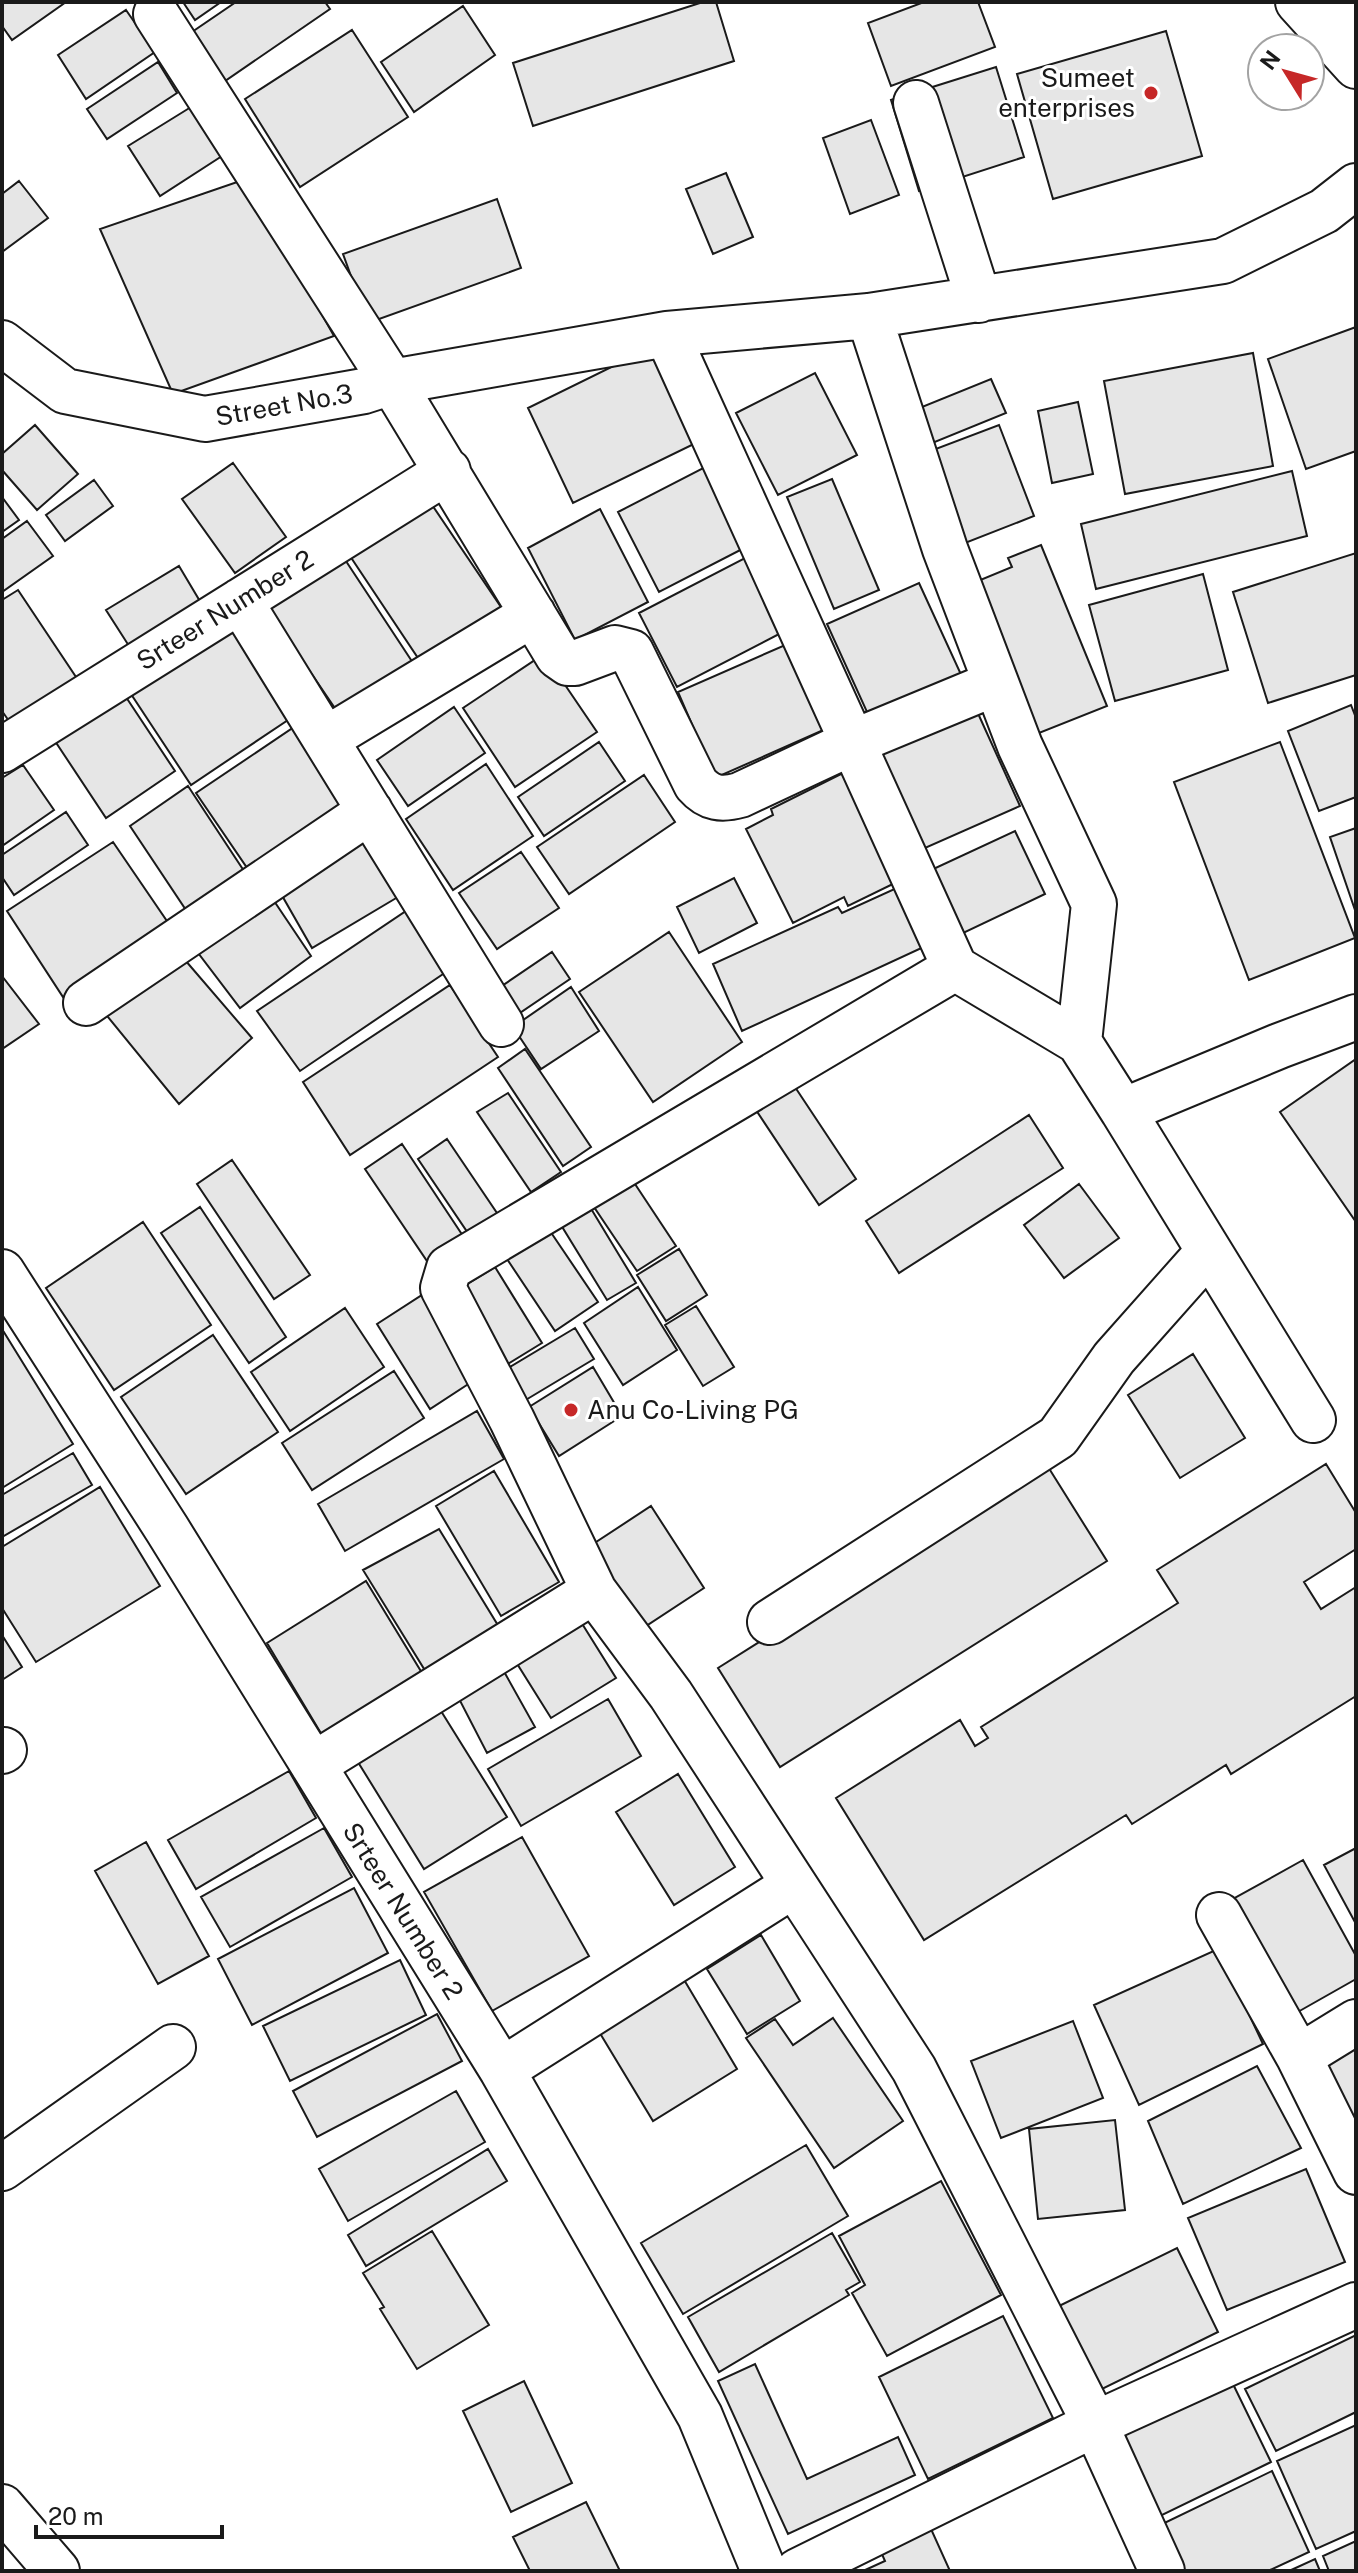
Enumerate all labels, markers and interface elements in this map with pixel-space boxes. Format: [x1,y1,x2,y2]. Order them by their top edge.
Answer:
north arrow [1246,32,1326,112]
text: N [1254,45,1286,75]
place label: Sumeet enterprises [998,62,1135,123]
marker: Sumeet enterprises [1142,84,1160,102]
street label: Street No.3 [213,377,355,432]
street label: Srteer Number 2 [131,543,319,676]
place label: Anu Co-Living PG [587,1394,799,1425]
marker: Anu Co-Living PG [562,1401,580,1419]
street label: Srteer Number 2 [337,1817,470,2005]
scale bar [36,2489,222,2539]
text: 20 m [48,2502,104,2530]

